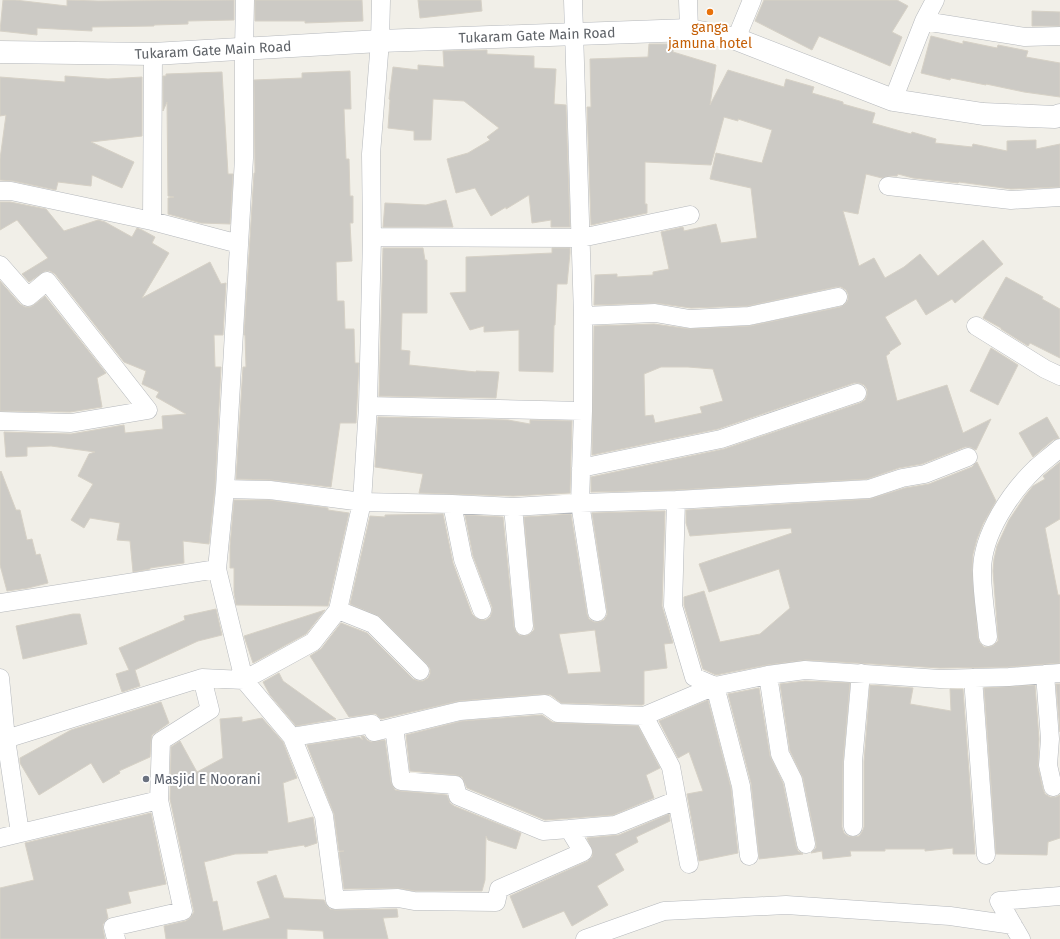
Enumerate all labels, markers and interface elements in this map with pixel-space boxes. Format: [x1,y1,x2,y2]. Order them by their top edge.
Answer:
marker: ganga jamuna hotel [705,7,715,17]
place label: ganga jamuna hotel [667,19,752,52]
street label: Tukaram Gate Main Road [458,24,616,47]
street label: Tukaram Gate Main Road [134,38,292,63]
place label: Masjid E Noorani [154,771,261,788]
marker: Masjid E Noorani [141,774,151,784]

